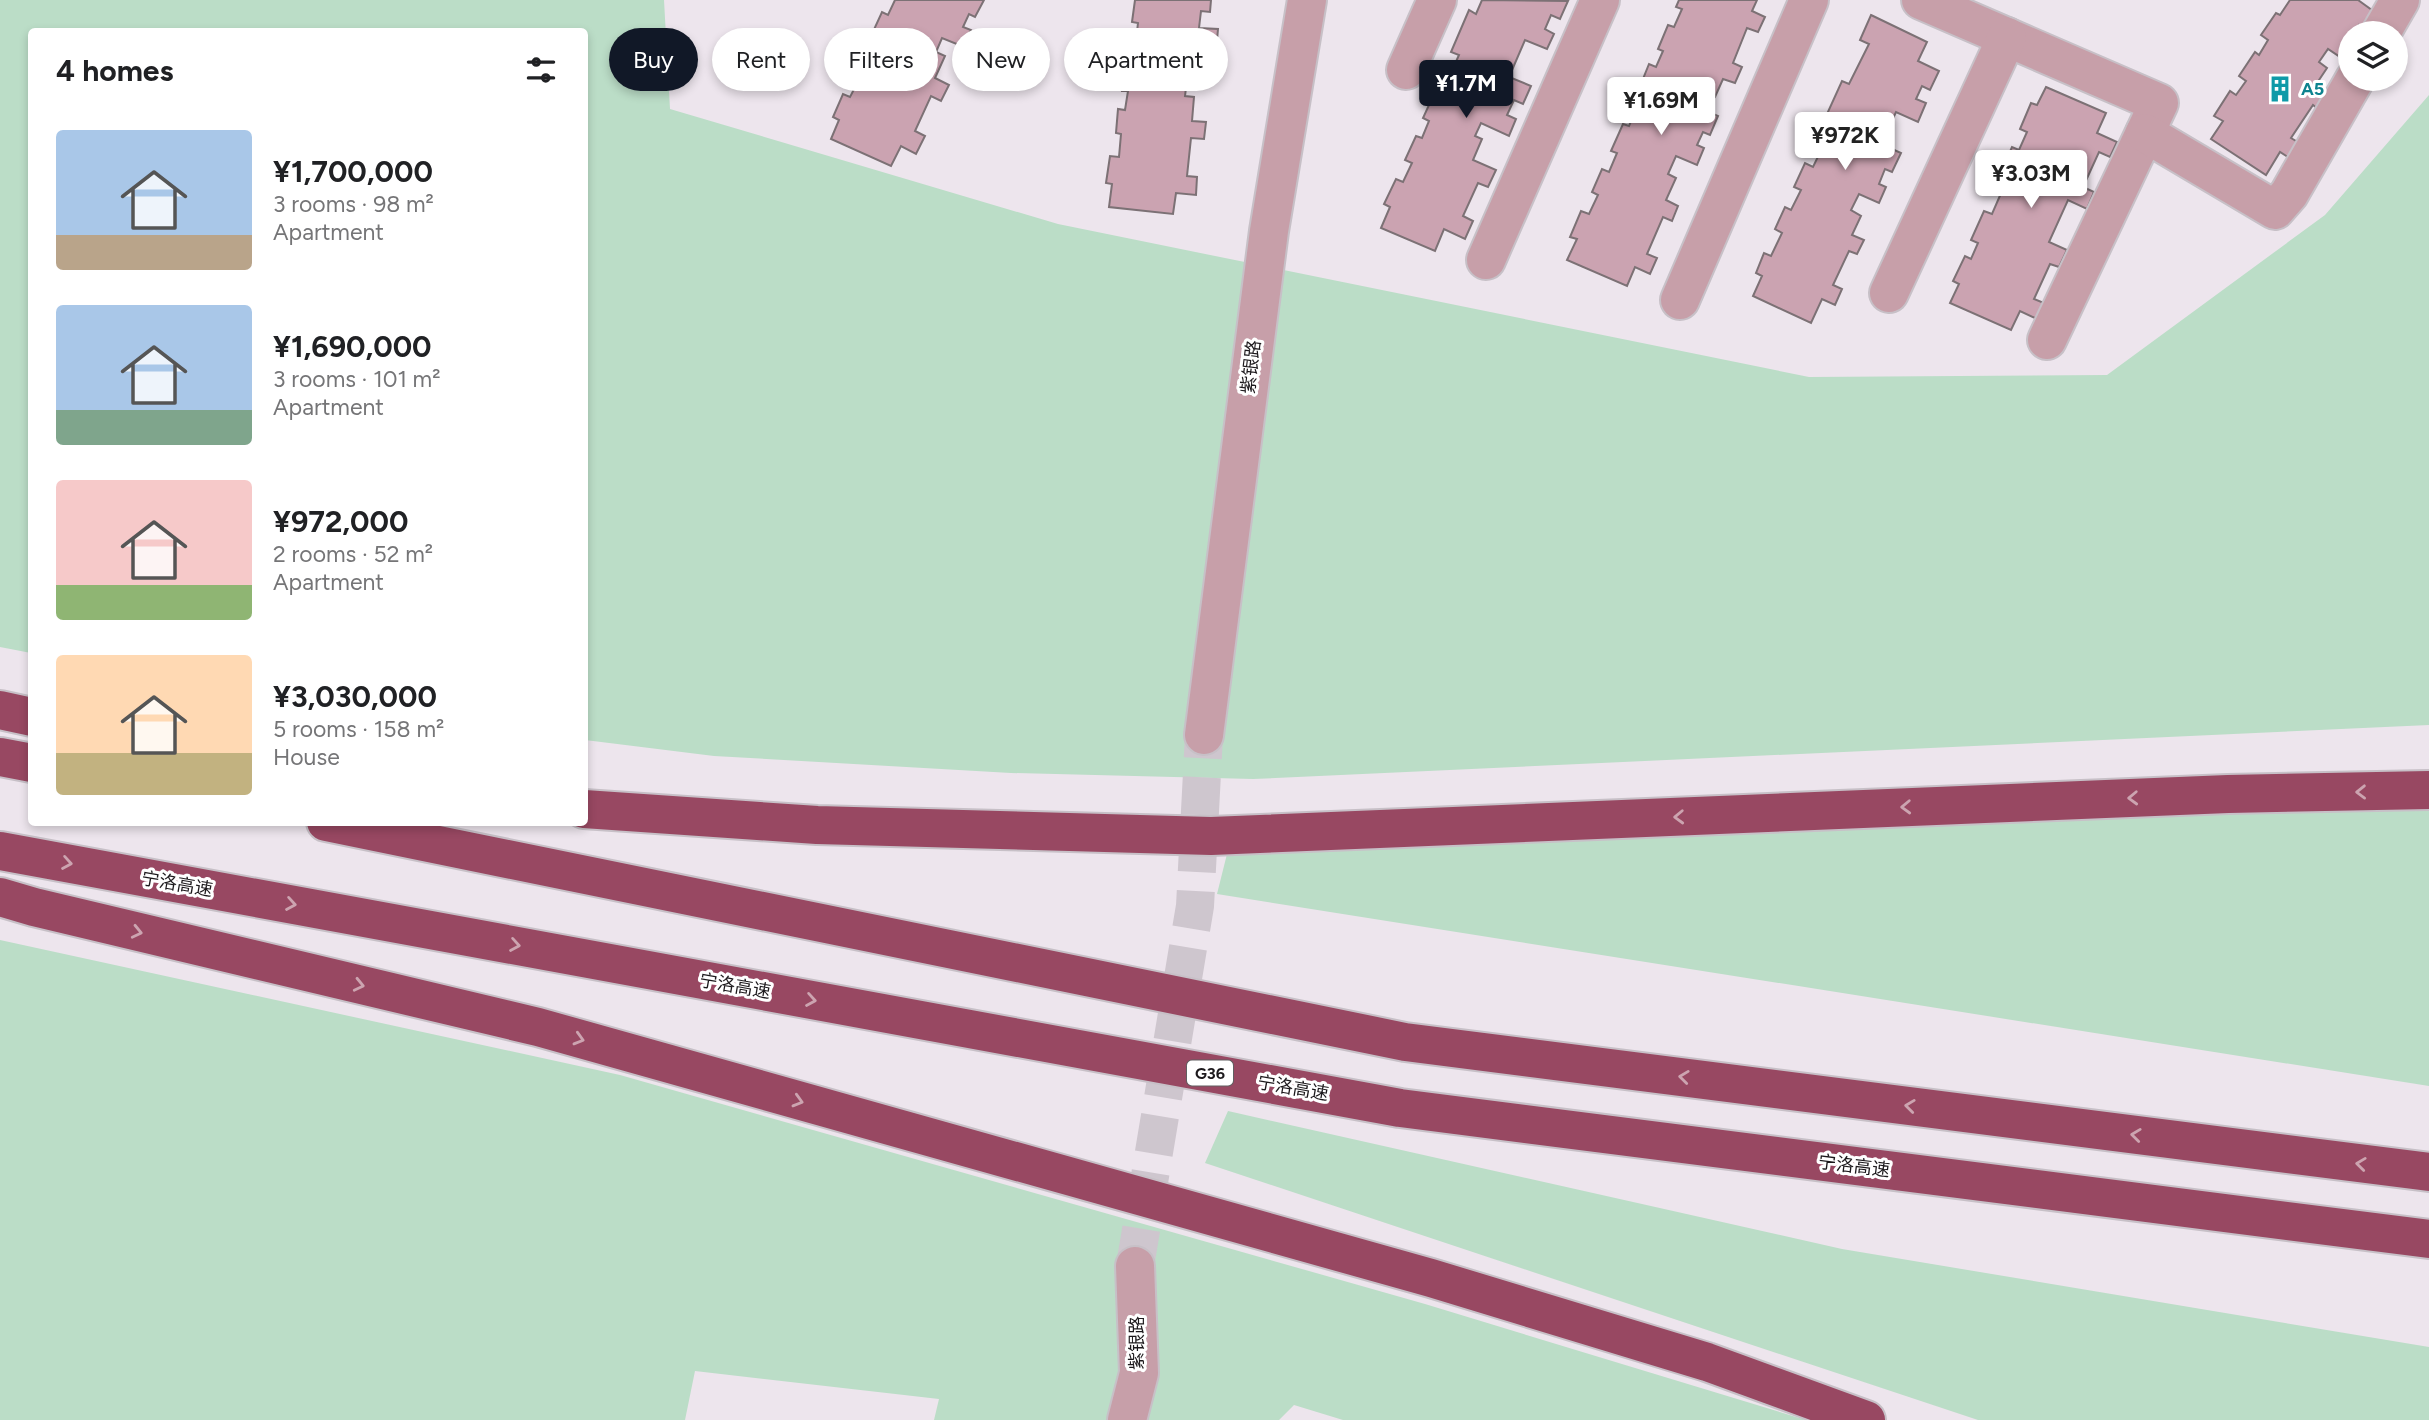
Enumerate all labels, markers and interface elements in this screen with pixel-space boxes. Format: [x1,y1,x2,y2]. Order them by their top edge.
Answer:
map controls [2338,21,2408,91]
button: layers [2338,21,2408,91]
chip: Buy [609,28,698,91]
chip: Rent [712,28,810,91]
chip: Filters [824,28,938,91]
chip: New [952,28,1050,91]
chip: Apartment [1064,28,1228,91]
icon: filters [522,51,560,89]
text: 4 homes [56,52,173,89]
pin: ¥1.7M [1417,60,1515,120]
text: ¥1.7M [1435,69,1497,97]
building icon: A5 [2265,74,2295,104]
pin: ¥1.69M [1604,78,1718,137]
place label: A5 [2301,78,2324,100]
text: ¥1.69M [1623,86,1699,114]
pin: ¥972K [1796,113,1894,172]
text: ¥972K [1811,121,1879,149]
pin: ¥3.03M [1974,150,2088,210]
text: ¥1,700,000 [273,153,433,190]
icon: home [112,158,196,242]
text: ¥3.03M [1991,159,2071,187]
text: 3 rooms · 98 m² [273,190,434,218]
text: Apartment [273,218,384,246]
text: ¥1,690,000 [273,328,432,365]
icon: home [112,333,196,417]
street label: 紫银路 [1237,339,1265,395]
text: 3 rooms · 101 m² [273,365,440,393]
text: Apartment [273,393,384,421]
text: ¥972,000 [273,503,408,540]
icon: home [112,508,196,592]
text: 2 rooms · 52 m² [273,540,433,568]
text: Apartment [273,568,384,596]
text: ¥3,030,000 [273,678,437,715]
icon: home [112,683,196,767]
text: 5 rooms · 158 m² [273,715,444,743]
text: House [273,743,340,771]
one-way arrow [2355,784,2366,799]
one-way arrow [2128,791,2139,806]
one-way arrow [1900,800,1911,815]
one-way arrow [1673,809,1684,824]
one-way arrow [61,855,73,870]
street label: 宁洛高速 [140,867,214,901]
one-way arrow [285,896,297,911]
one-way arrow [131,923,143,938]
one-way arrow [509,937,521,952]
street label: 宁洛高速 [698,969,772,1003]
one-way arrow [352,976,364,991]
one-way arrow [805,992,817,1007]
one-way arrow [573,1031,585,1045]
road number: G36 [1187,1060,1233,1086]
one-way arrow [1678,1070,1690,1085]
street label: 宁洛高速 [1256,1071,1330,1105]
one-way arrow [792,1092,804,1107]
one-way arrow [1904,1099,1916,1114]
one-way arrow [2130,1128,2141,1143]
street label: 宁洛高速 [1817,1151,1891,1181]
one-way arrow [2355,1156,2367,1171]
street label: 紫银路 [1126,1316,1148,1370]

